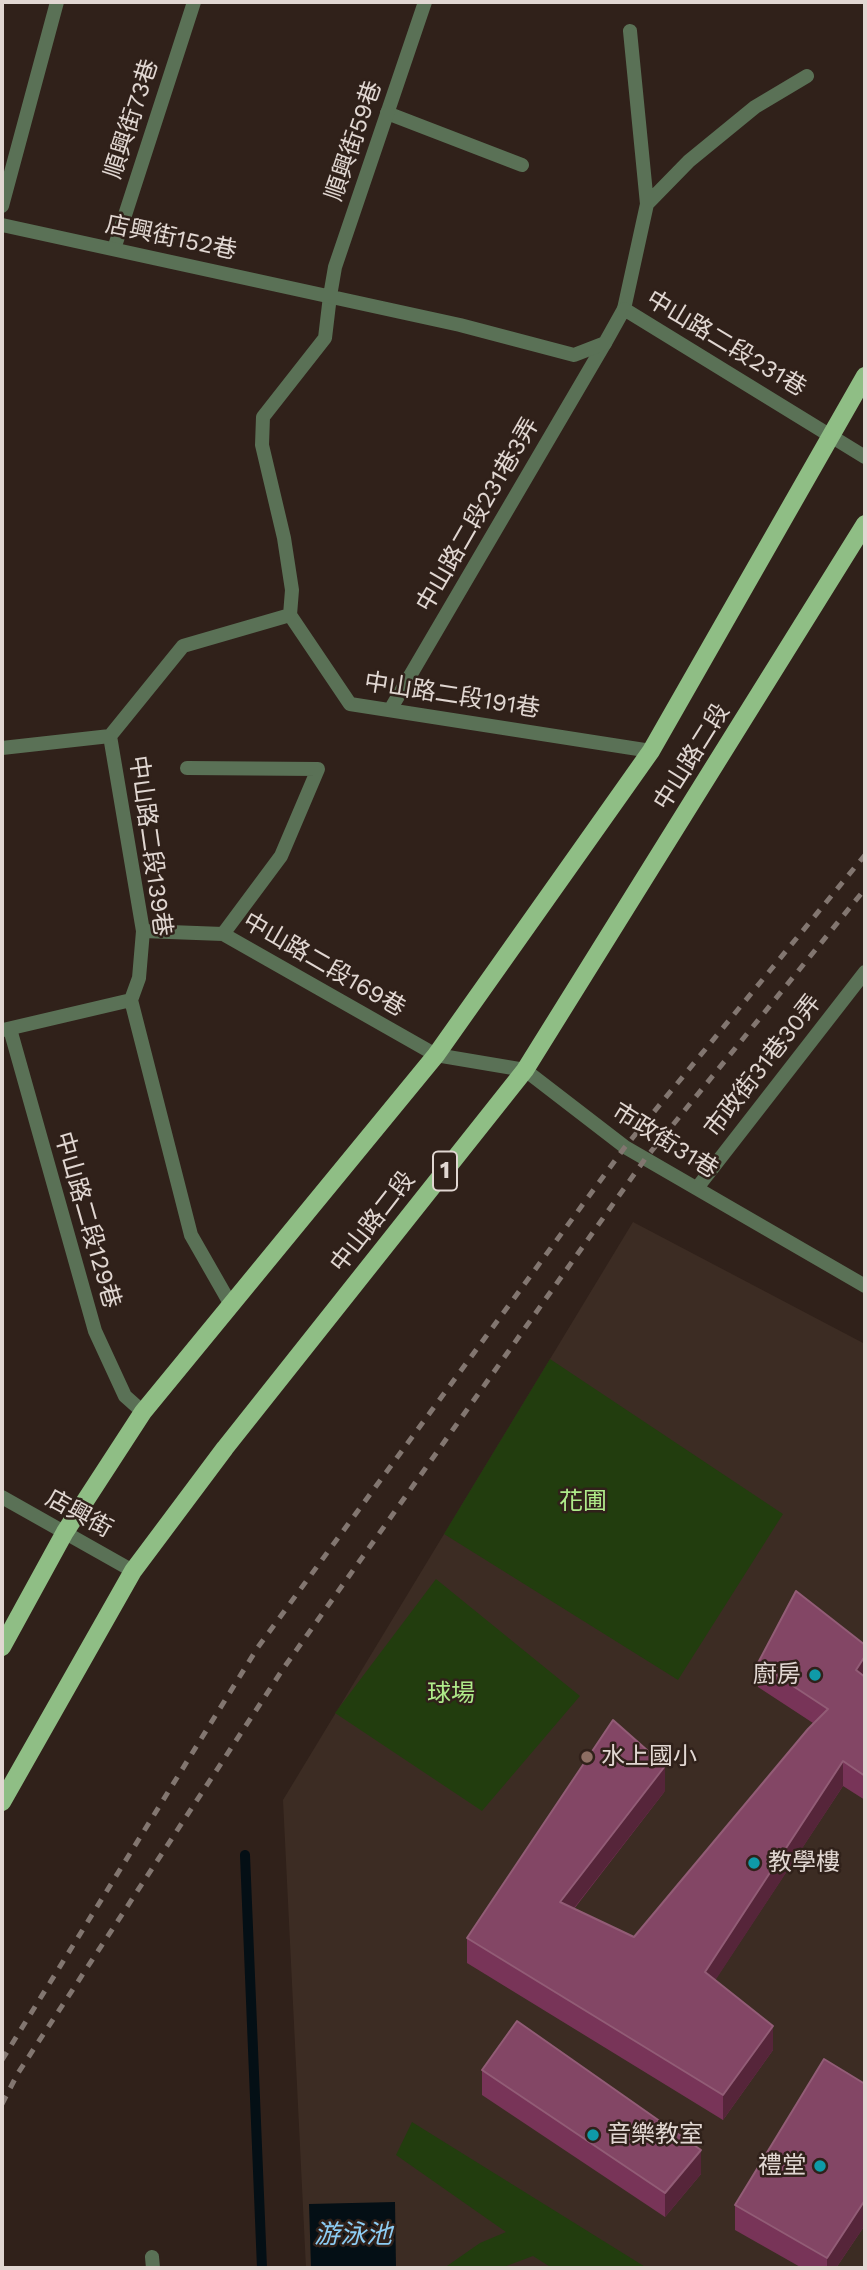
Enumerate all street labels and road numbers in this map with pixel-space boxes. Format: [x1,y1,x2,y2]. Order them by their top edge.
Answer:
street label: 順興街73巷 [99,56,165,182]
street label: 順興街59巷 [320,77,388,205]
street label: 店興街152巷 [103,210,239,266]
street label: 中山路二段231巷 [641,285,811,403]
street label: 中山路二段231巷3弄 [411,413,545,617]
street label: 中山路二段191巷 [362,668,542,724]
street label: 中山路二段 [648,698,736,816]
street label: 中山路二段139巷 [123,754,177,938]
street label: 中山路二段169巷 [238,907,410,1023]
street label: 市政街31巷30弄 [699,989,827,1143]
street label: 市政街31巷 [607,1097,723,1185]
street label: 中山路二段129巷 [48,1128,126,1312]
road number: 1 [433,1152,457,1190]
street label: 中山路二段 [325,1166,421,1278]
street label: 店興街 [41,1484,117,1544]

